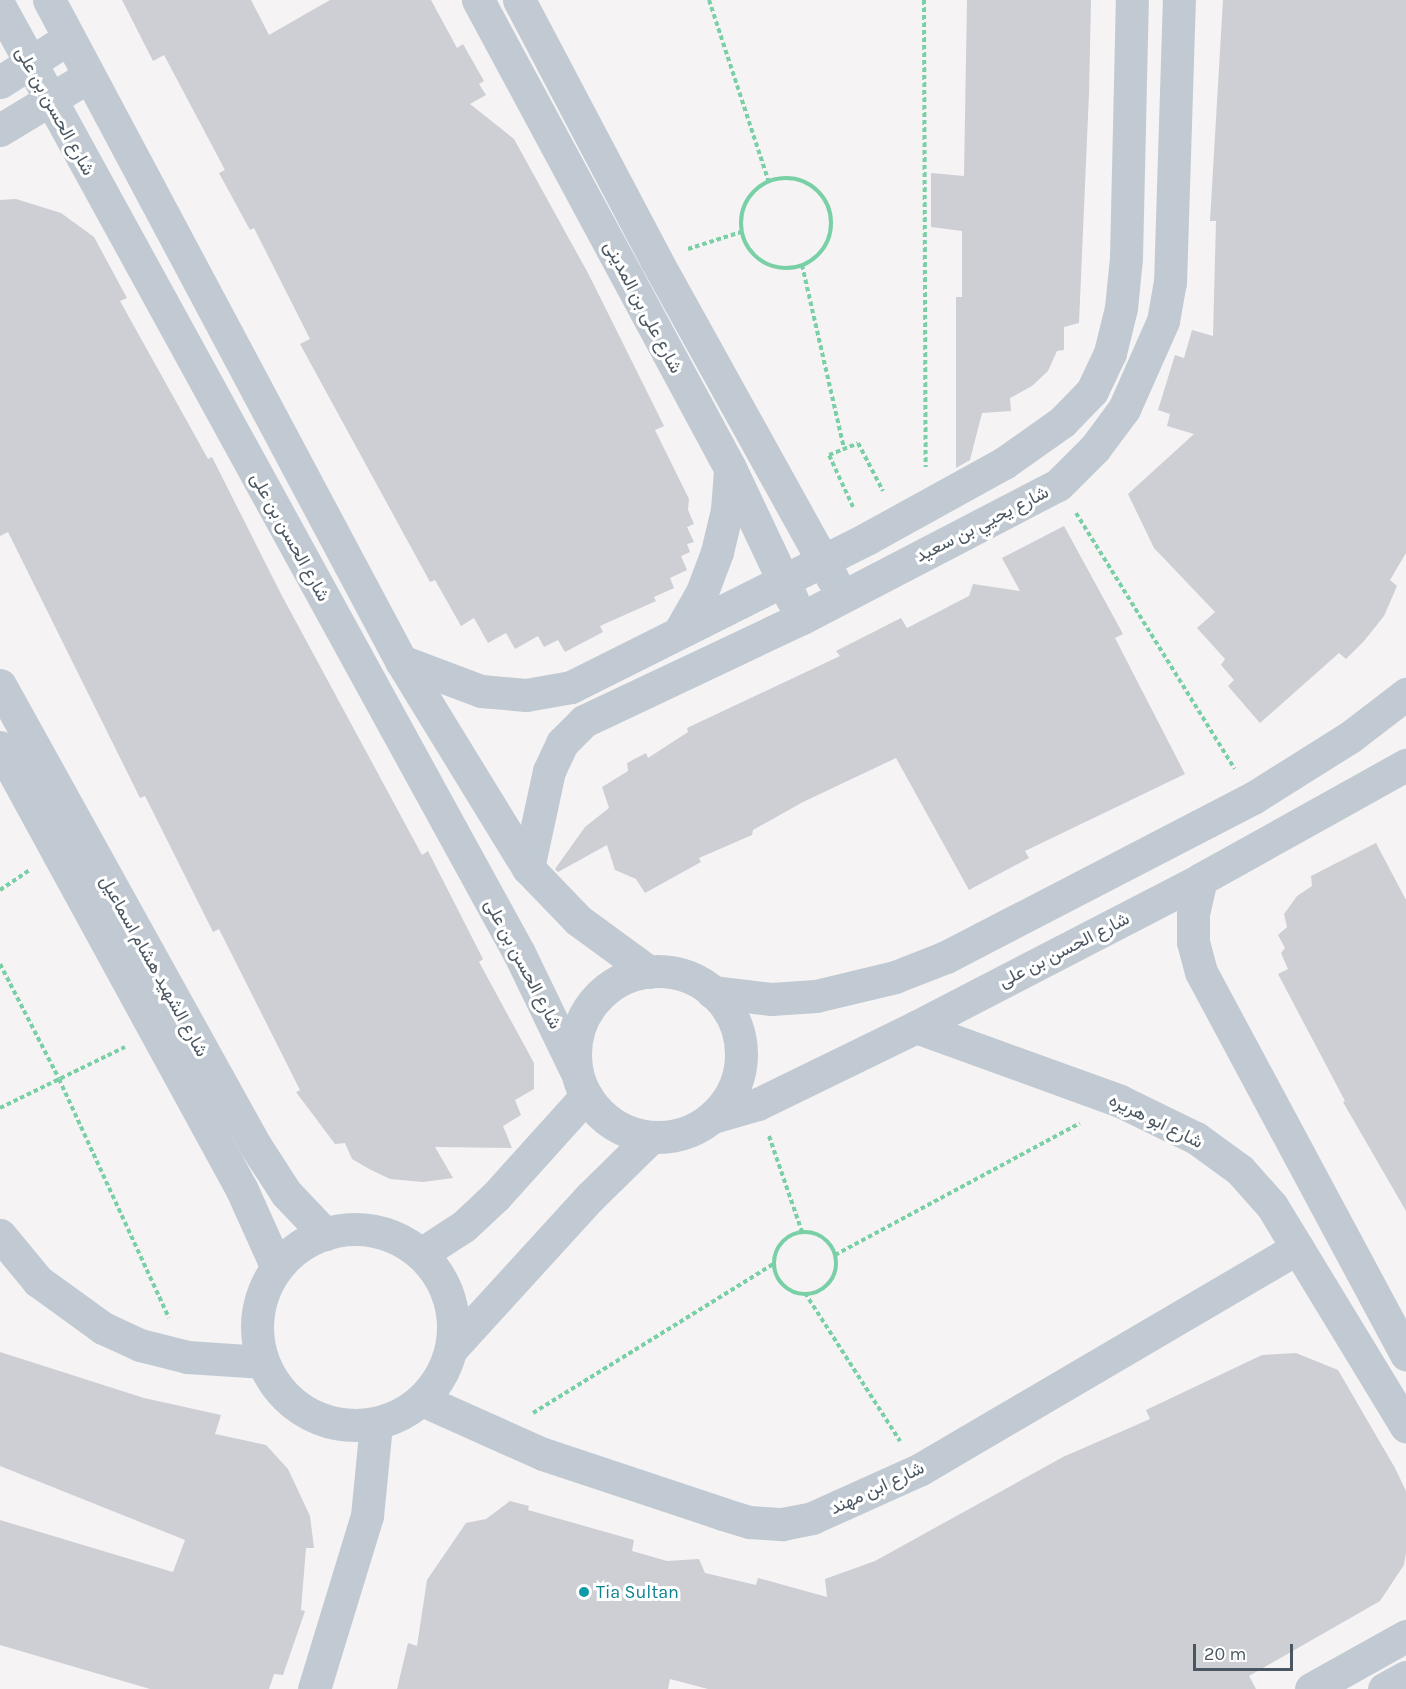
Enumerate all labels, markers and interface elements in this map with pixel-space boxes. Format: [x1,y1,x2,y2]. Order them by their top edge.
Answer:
street label: شارع الحسن بن على [11,43,99,179]
street label: شارع على بن المدينى [599,237,687,377]
street label: شارع الحسن بن على [246,469,334,605]
street label: شارع يحيي بن سعيد [912,481,1052,567]
street label: شارع الشهيد هشام اسماعيل [95,872,213,1060]
street label: شارع الحسن بن على [480,895,566,1033]
street label: شارع الحسن بن على [995,908,1133,992]
street label: شارع ابو هريره [1105,1089,1207,1153]
street label: شارع ابن مهند [826,1457,928,1519]
place label: Tia Sultan [596,1581,679,1603]
marker: Tia Sultan [577,1585,591,1599]
scale bar [1196,1632,1296,1670]
text: 20 m [1204,1643,1246,1665]

